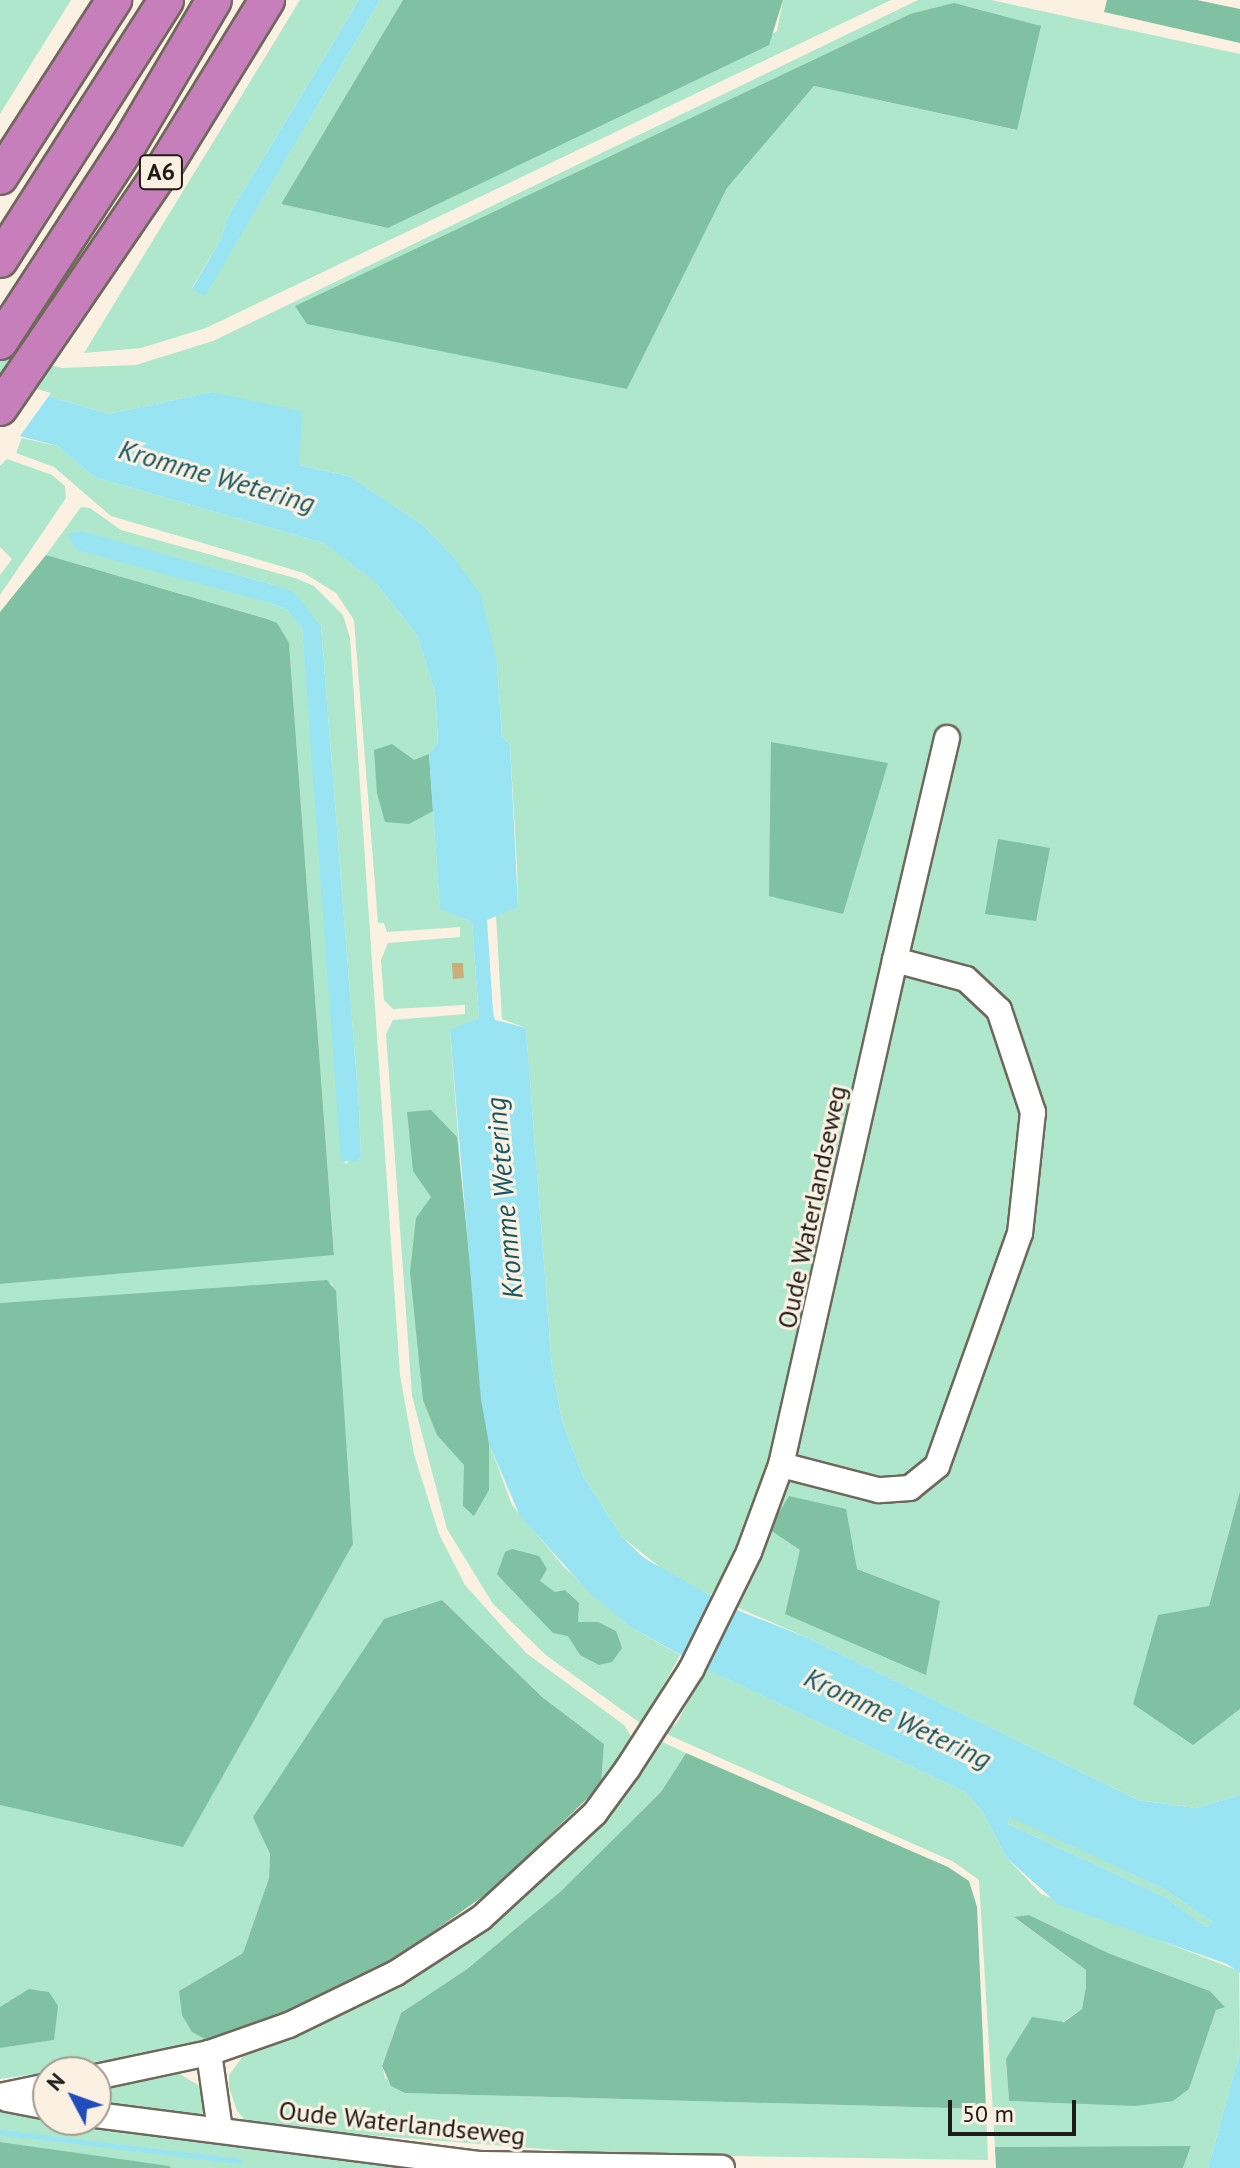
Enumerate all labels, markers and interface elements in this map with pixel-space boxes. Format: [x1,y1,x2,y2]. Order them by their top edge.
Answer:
road number: A6 [137,152,185,192]
water label: Kromme Wetering [115,432,319,520]
street label: Oude Waterlandseweg [771,1082,853,1332]
water label: Kromme Wetering [478,1095,530,1301]
water label: Kromme Wetering [799,1660,997,1776]
north arrow [32,2056,112,2136]
text: N [40,2067,71,2096]
scale bar [952,2084,1080,2134]
street label: Oude Waterlandseweg [277,2095,527,2151]
text: 50 m [962,2098,1014,2129]

